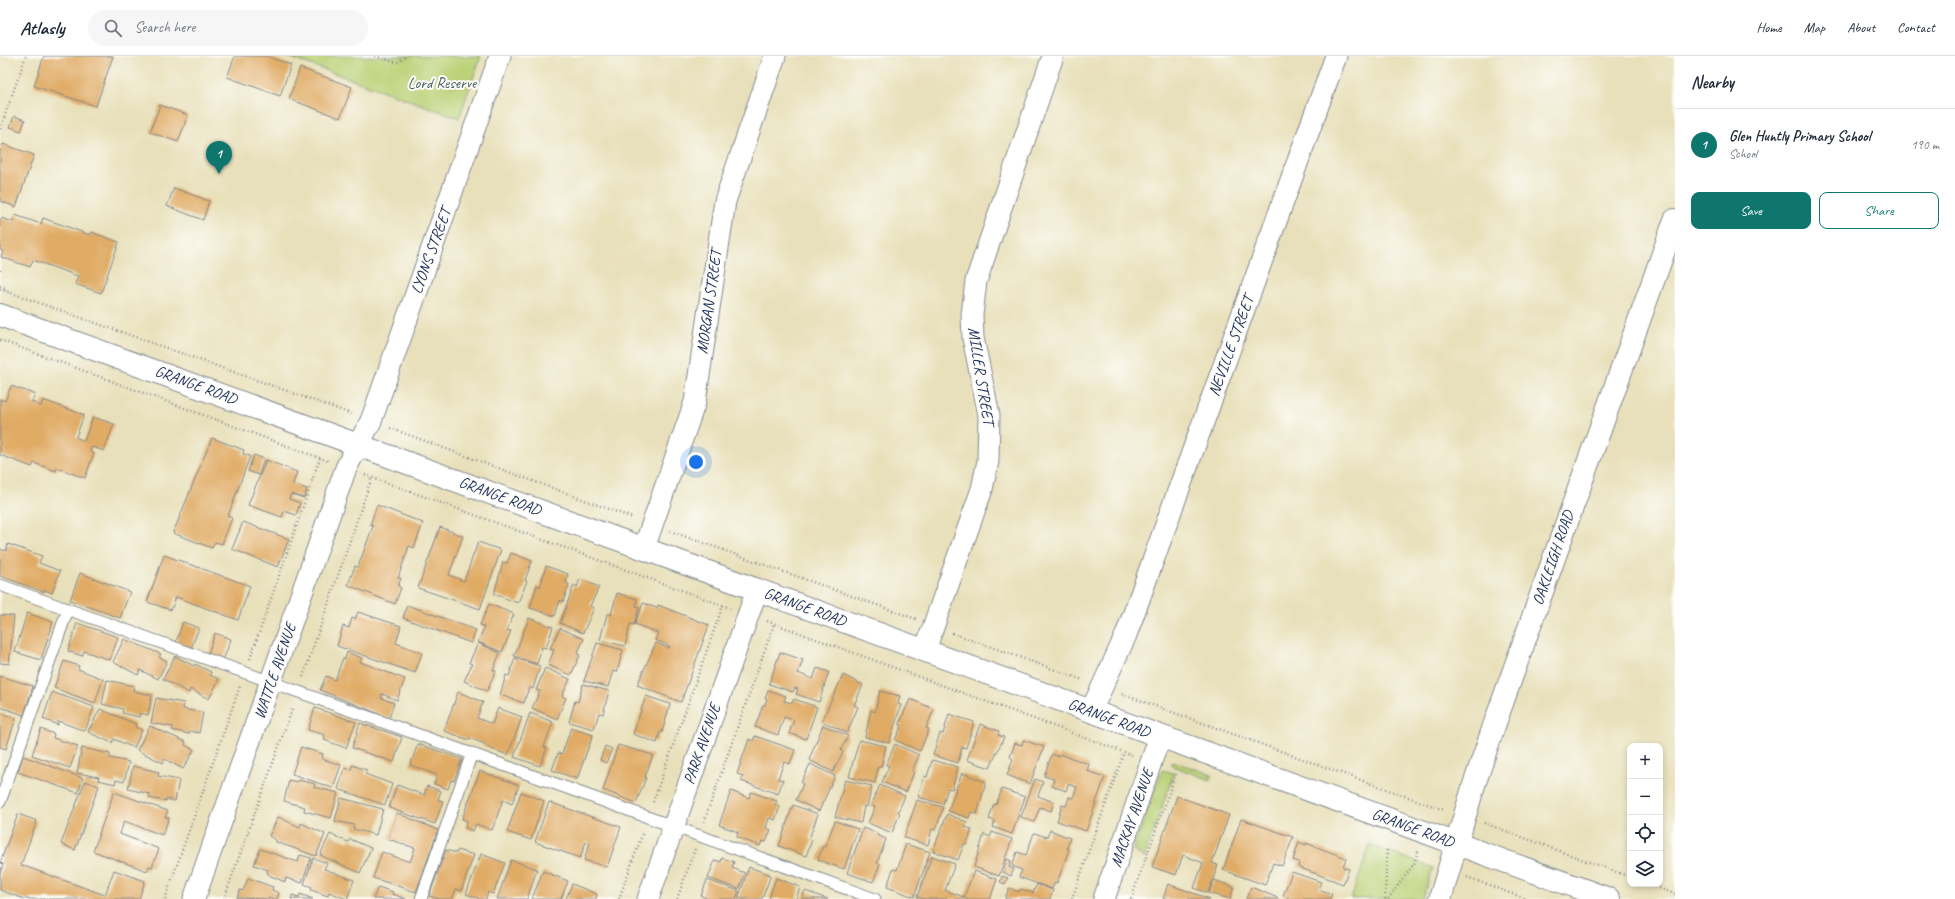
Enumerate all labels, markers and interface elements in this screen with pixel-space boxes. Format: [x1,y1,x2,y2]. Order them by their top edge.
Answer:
search box [88,10,368,46]
text: Atlasly [20,16,64,40]
icon: search [102,17,124,39]
text: Search here [134,18,195,37]
text: Home [1756,19,1782,36]
text: Map [1804,19,1825,36]
text: About [1847,19,1875,36]
text: Contact [1897,19,1935,36]
text: Nearby [1691,72,1734,93]
park label: Lord Reserve [408,73,478,93]
text: Glen Huntly Primary School [1729,127,1870,146]
text: 1 [1701,137,1707,153]
text: 190 m [1911,137,1939,153]
pin: 1 [206,141,232,174]
text: School [1729,146,1757,162]
button: Save [1691,192,1811,229]
button: Share [1819,192,1939,229]
street label: LYONS STREET [406,202,457,296]
street label: MORGAN STREET [692,245,727,355]
street label: NEVILLE STREET [1204,290,1260,399]
street label: MILLER STREET [963,326,999,430]
street label: GRANGE ROAD [152,361,241,410]
your location [686,452,706,472]
street label: GRANGE ROAD [456,472,545,521]
street label: OAKLEIGH ROAD [1528,507,1579,608]
street label: GRANGE ROAD [761,583,850,632]
street label: WATTLE AVENUE [249,618,301,721]
street label: GRANGE ROAD [1065,694,1154,743]
street label: PARK AVENUE [679,699,726,787]
map controls [1627,743,1663,887]
button: + [1627,743,1663,779]
street label: MACKAY AVENUE [1106,764,1159,870]
button: − [1627,779,1663,815]
street label: GRANGE ROAD [1369,804,1458,853]
button: locate [1627,815,1663,851]
button: layers [1627,851,1663,887]

